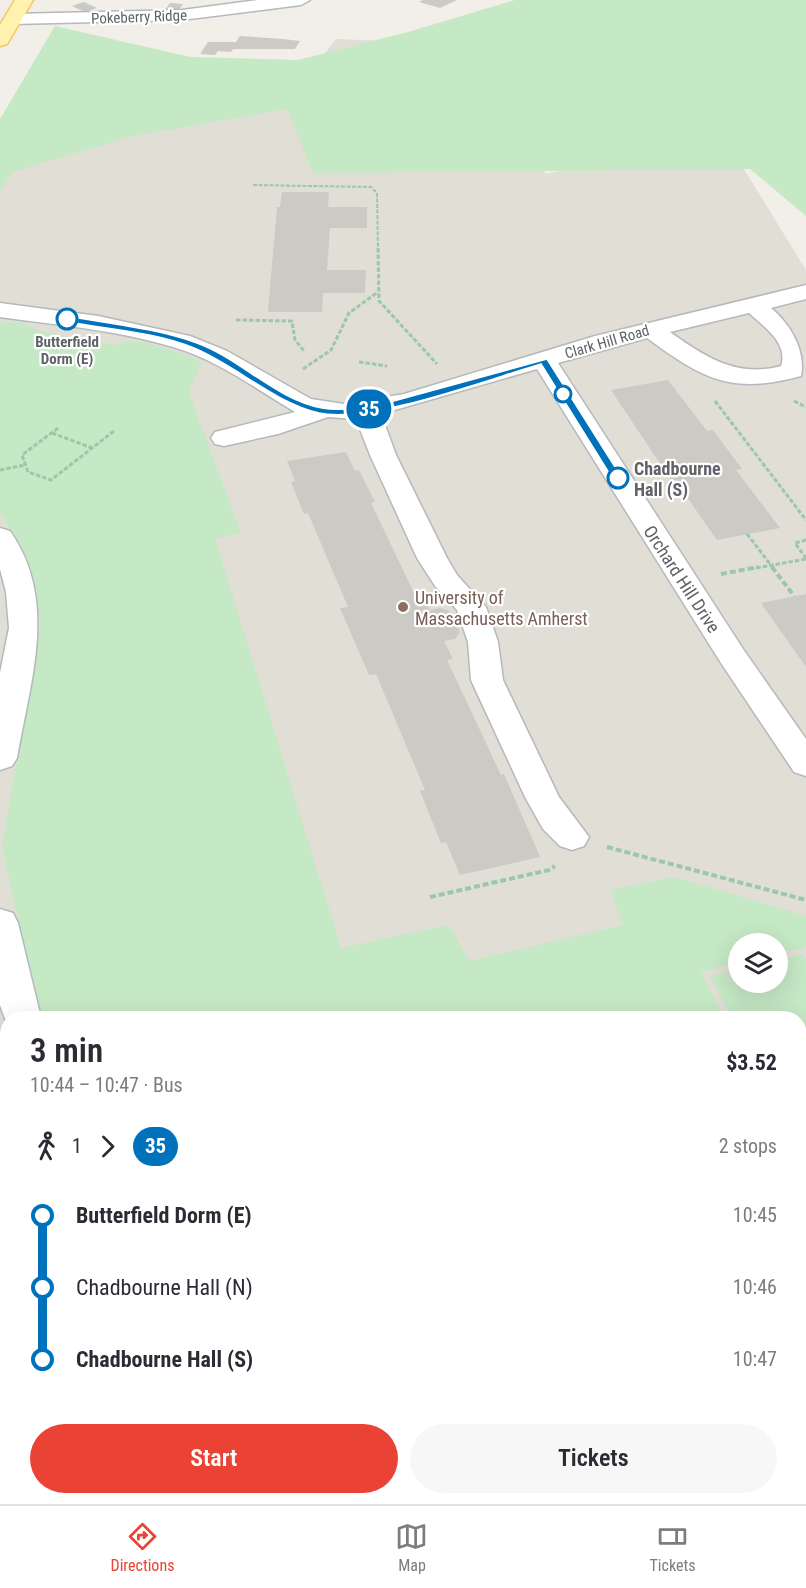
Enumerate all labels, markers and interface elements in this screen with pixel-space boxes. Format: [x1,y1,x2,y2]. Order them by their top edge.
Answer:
street label: Pokeberry Ridge [91,6,187,28]
marker: Butterfield Dorm (E) [56,308,78,330]
street label: Clark Hill Road [563,321,651,363]
place label: Butterfield Dorm (E) [35,333,99,368]
unlabelled marker [554,385,572,403]
line badge: 35 [342,390,396,428]
text: 35 [358,397,380,421]
place label: Chadbourne Hall (S) [634,458,721,501]
marker: Chadbourne Hall (S) [607,467,629,489]
street label: Orchard Hill Drive [639,521,725,637]
place label: University of Massachusetts Amherst [415,587,588,629]
marker: University of Massachusetts Amherst [396,600,410,614]
map controls [728,933,788,993]
button: layers [728,933,788,993]
text: 3 min [30,1031,103,1070]
text: $3.52 [726,1050,777,1075]
text: 10:44 – 10:47 · Bus [30,1073,183,1097]
icon: walk [30,1130,63,1163]
icon: forward [91,1130,124,1163]
text: 1 [72,1134,82,1158]
text: 35 [145,1134,166,1158]
text: 2 stops [719,1134,777,1158]
text: Butterfield Dorm (E) [76,1203,252,1228]
text: 10:45 [733,1203,777,1227]
text: Chadbourne Hall (N) [76,1275,253,1300]
text: 10:46 [733,1275,777,1299]
text: Chadbourne Hall (S) [76,1347,253,1372]
text: 10:47 [733,1347,777,1371]
button: Start [30,1424,398,1493]
button: Tickets [410,1424,777,1493]
tab: Directions [111,1520,174,1575]
tab: Map [395,1520,428,1575]
tab: Tickets [649,1520,695,1575]

